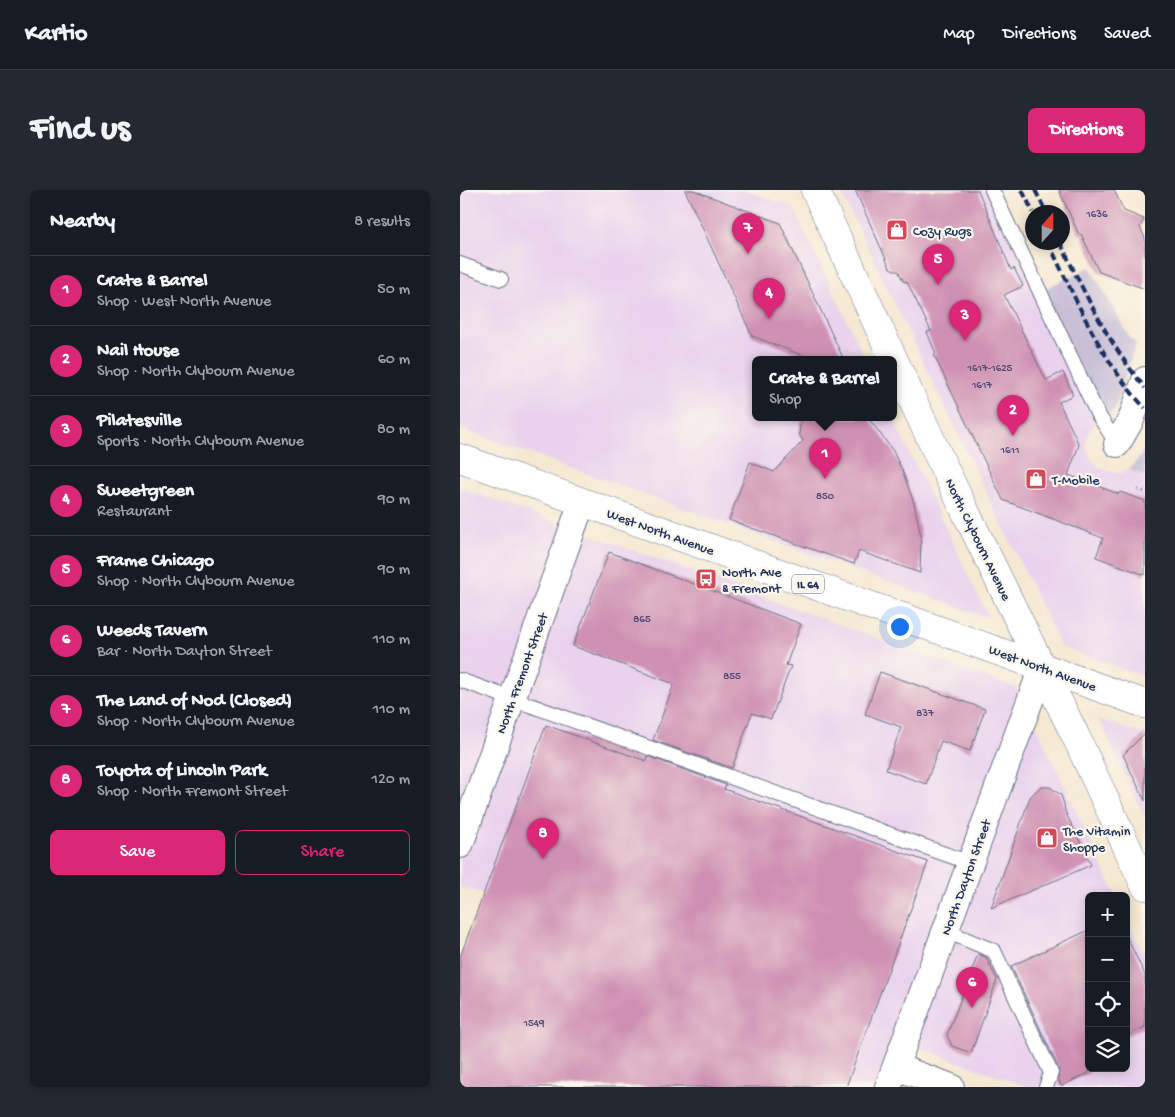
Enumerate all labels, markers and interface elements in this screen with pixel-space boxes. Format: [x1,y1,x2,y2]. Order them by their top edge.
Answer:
text: Kartio [25,20,88,49]
text: Map [943,24,975,45]
text: Directions [1003,24,1076,45]
text: Saved [1104,24,1150,45]
button: Directions [1028,108,1145,153]
text: Find us [30,110,130,151]
north arrow [1025,205,1070,250]
house number: 1636 [1085,209,1108,221]
text: Nearby [50,210,115,235]
text: 8 results [354,213,410,232]
pin: 7 [732,213,764,254]
shop icon: Cozy Rugs [885,218,909,242]
place label: Cozy Rugs [913,224,972,241]
pin: 5 [922,244,954,285]
text: Crate & Barrel [97,270,208,293]
pin: 4 [753,278,785,319]
text: 1 [63,281,69,300]
text: 50 m [377,281,410,300]
text: Shop · West North Avenue [97,293,271,312]
pin: 3 [949,300,981,341]
text: Nail House [97,340,179,363]
text: 2 [62,351,70,370]
text: 60 m [378,351,410,370]
popup [752,356,897,421]
text: Shop · North Clybourn Avenue [97,363,295,382]
house number: 1617-1625 [967,363,1013,375]
text: Crate & Barrel [769,368,880,391]
house number: 1617 [971,380,992,392]
text: Shop [769,391,801,410]
pin: 2 [997,395,1029,436]
text: Pilatesville [97,410,182,433]
text: 3 [62,421,70,440]
text: 80 m [377,421,410,440]
text: Sports · North Clybourn Avenue [97,433,304,452]
pin: 1 [809,438,841,479]
house number: 1611 [1000,445,1019,457]
shop icon: T-Mobile [1024,467,1048,491]
place label: T-Mobile [1051,473,1100,490]
street label: North Clybourn Avenue [940,476,1014,605]
text: Sweetgreen [97,480,194,503]
text: 4 [62,491,70,510]
text: 90 m [378,491,410,510]
house number: 850 [816,491,834,503]
text: Restaurant [97,503,171,522]
street label: West North Avenue [604,506,717,561]
text: Frame Chicago [97,550,214,573]
text: 5 [62,561,70,580]
text: 90 m [378,561,410,580]
place label: North Ave & Fremont [722,565,782,598]
bus stop icon: North Ave & Fremont [694,567,718,591]
text: Shop · North Clybourn Avenue [97,573,295,592]
road number: IL 64 [792,574,824,594]
street label: North Fremont Street [494,610,554,737]
house number: 865 [633,614,651,626]
your location [887,614,913,640]
text: Weeds Tavern [97,620,207,643]
text: 6 [62,631,70,650]
text: 110 m [373,631,410,650]
street label: West North Avenue [986,642,1099,697]
text: Bar · North Dayton Street [97,643,272,662]
house number: 855 [723,671,741,683]
text: The Land of Nod (Closed) [97,690,292,713]
text: 7 [62,701,70,720]
text: 110 m [373,701,410,720]
house number: 837 [916,708,934,720]
text: Shop · North Clybourn Avenue [97,713,295,732]
text: Toyota of Lincoln Park [97,760,267,783]
text: 8 [62,771,70,790]
text: 120 m [371,771,410,790]
text: Shop · North Fremont Street [97,783,288,802]
street label: North Dayton Street [939,816,997,938]
pin: 8 [527,818,559,859]
place label: The Vitamin Shoppe [1062,824,1131,857]
shop icon: The Vitamin Shoppe [1035,826,1059,850]
button: Save [50,830,225,875]
button: Share [235,830,410,875]
map controls [1085,892,1130,1072]
button: + [1085,892,1130,937]
button: − [1085,937,1130,982]
pin: 6 [956,967,988,1008]
button: locate [1085,982,1130,1027]
house number: 1549 [523,1018,545,1030]
button: layers [1085,1027,1130,1072]

